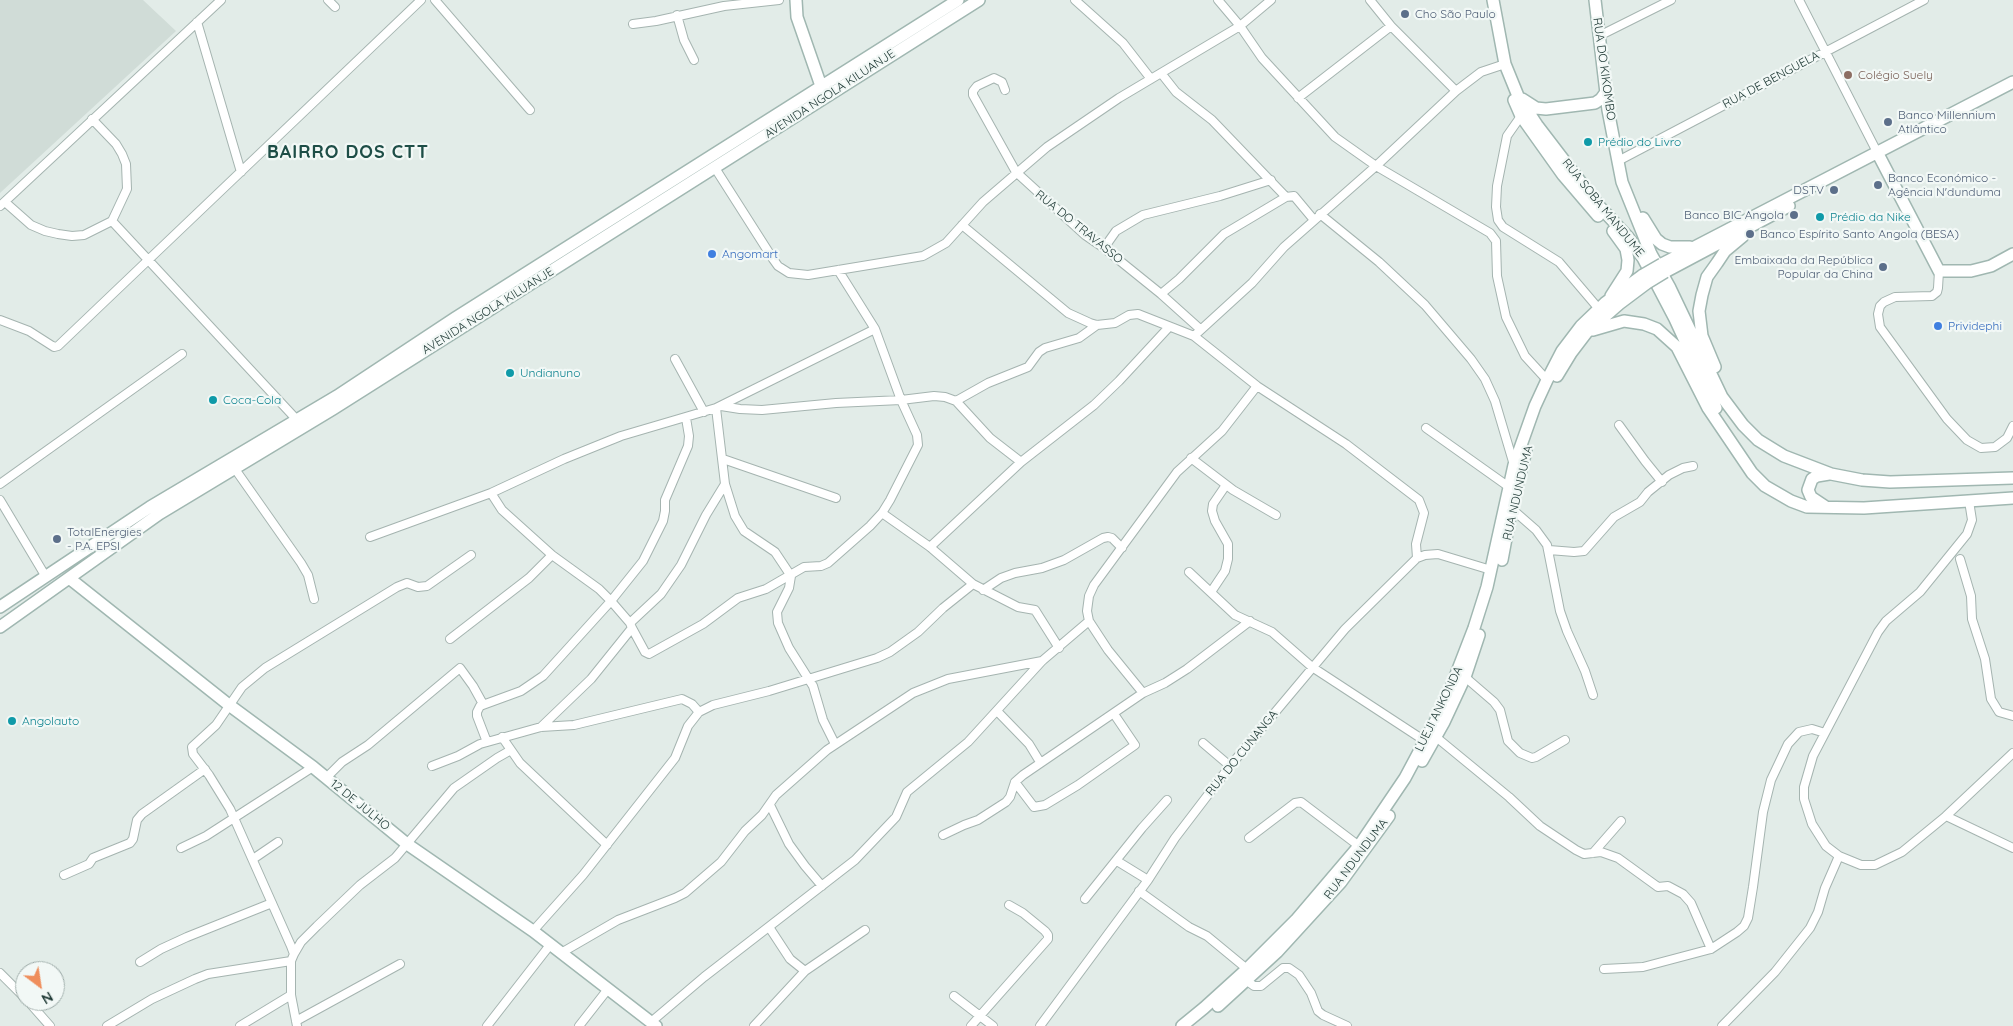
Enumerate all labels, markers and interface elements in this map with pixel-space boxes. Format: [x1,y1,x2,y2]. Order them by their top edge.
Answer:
place label: Cho São Paulo [1415,7,1496,21]
marker: Cho São Paulo [1399,8,1411,20]
street label: RUA DO KIKOMBO [1590,17,1618,121]
street label: AVENIDA NGOLA KILUANJE [762,46,898,142]
street label: RUA DE BENGUELA [1720,48,1822,112]
place label: Colégio Suely [1858,68,1933,82]
marker: Colégio Suely [1842,69,1854,81]
place label: Banco Millennium Atlântico [1898,108,1996,136]
marker: Banco Millennium Atlântico [1882,116,1894,128]
place label: Prédio do Livro [1598,135,1681,149]
marker: Prédio do Livro [1582,136,1594,148]
district label: BAIRRO DOS CTT [265,142,431,164]
street label: RUA SOBA MANDUME [1559,156,1647,260]
place label: Banco Económico - Agência N'dunduma [1888,171,2001,199]
marker: Banco Económico - Agência N'dunduma [1872,179,1884,191]
place label: DSTV [1793,183,1824,197]
marker: DSTV [1828,184,1840,196]
street label: RUA DO TRAVASSO [1032,187,1126,267]
place label: Banco BIC Angola [1684,208,1784,222]
marker: Banco BIC Angola [1788,209,1800,221]
place label: Prédio da Nike [1830,210,1911,224]
marker: Prédio da Nike [1814,211,1826,223]
place label: Banco Espírito Santo Angola (BESA) [1760,227,1959,241]
marker: Banco Espírito Santo Angola (BESA) [1744,228,1756,240]
place label: Angomart [722,247,778,261]
marker: Angomart [706,248,718,260]
place label: Embaixada da República Popular da China [1734,253,1873,281]
marker: Embaixada da República Popular da China [1877,261,1889,273]
street label: AVENIDA NGOLA KILUANJE [420,265,556,357]
place label: Prividephi [1948,319,2002,333]
marker: Prividephi [1932,320,1944,332]
place label: Undianuno [520,366,581,380]
marker: Undianuno [504,367,516,379]
place label: Coca-Cola [223,393,281,407]
marker: Coca-Cola [207,394,219,406]
street label: RUA NDUNDUMA [1500,444,1536,542]
place label: TotalEnergies - P.A. EPSI [67,525,142,553]
marker: TotalEnergies - P.A. EPSI [51,533,63,545]
street label: LUEJI ANKONDA [1412,664,1466,754]
street label: RUA DO CUNANGA [1203,707,1281,799]
place label: Angolauto [22,714,79,728]
marker: Angolauto [6,715,18,727]
street label: 12 DE JULHO [327,777,393,833]
street label: RUA NDUNDUMA [1321,816,1391,902]
north arrow [15,961,65,1011]
text: N [38,988,56,1008]

